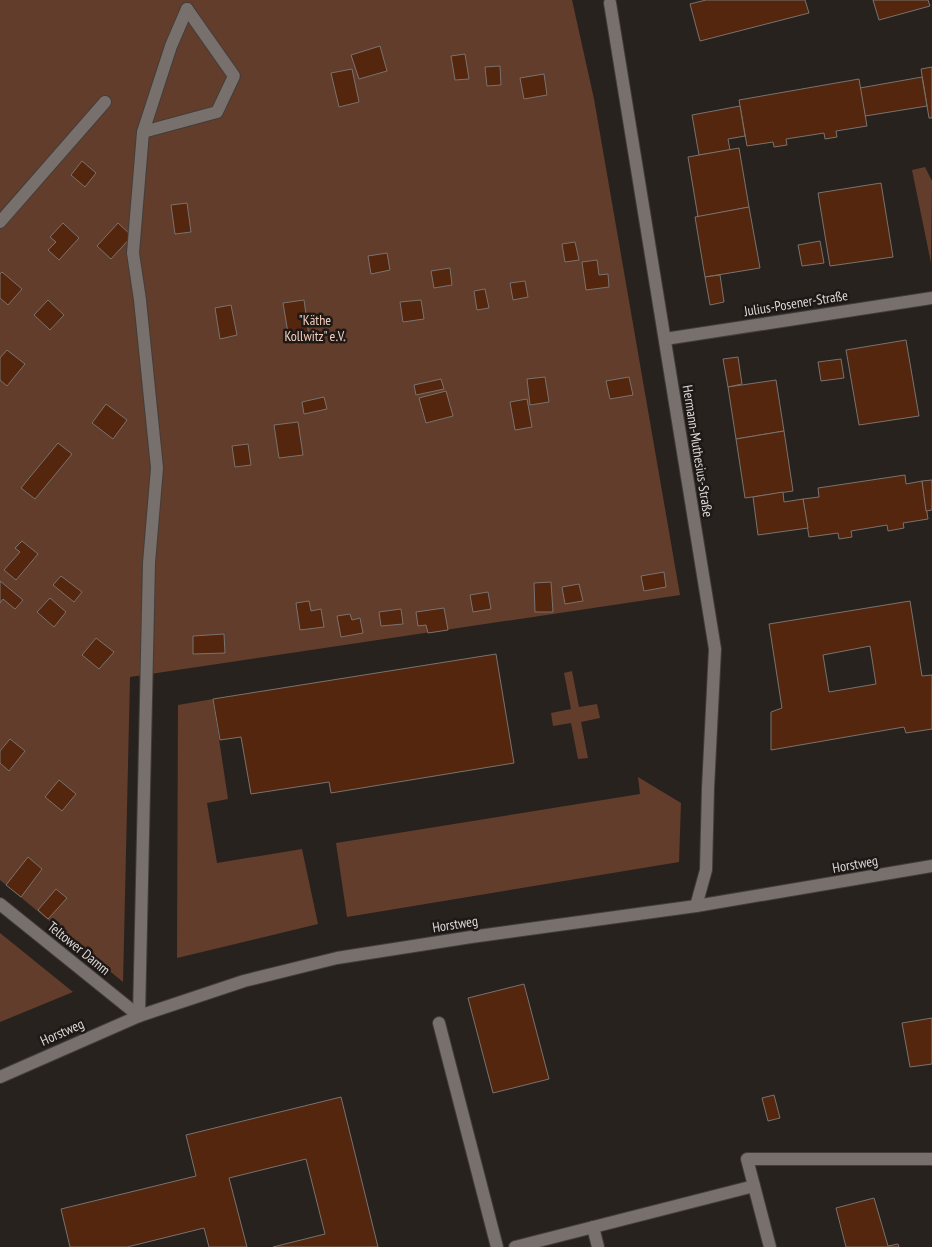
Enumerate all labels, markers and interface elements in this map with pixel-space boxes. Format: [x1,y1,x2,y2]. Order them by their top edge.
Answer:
street label: Julius-Posener-Straße [742,286,849,320]
park label: "Käthe Kollwitz" e.V. [284,311,346,345]
street label: Hermann-Muthesius-Straße [679,384,717,519]
street label: Horstweg [831,851,879,877]
street label: Horstweg [431,912,479,936]
street label: Teltower Damm [44,917,114,979]
street label: Horstweg [37,1014,87,1050]

